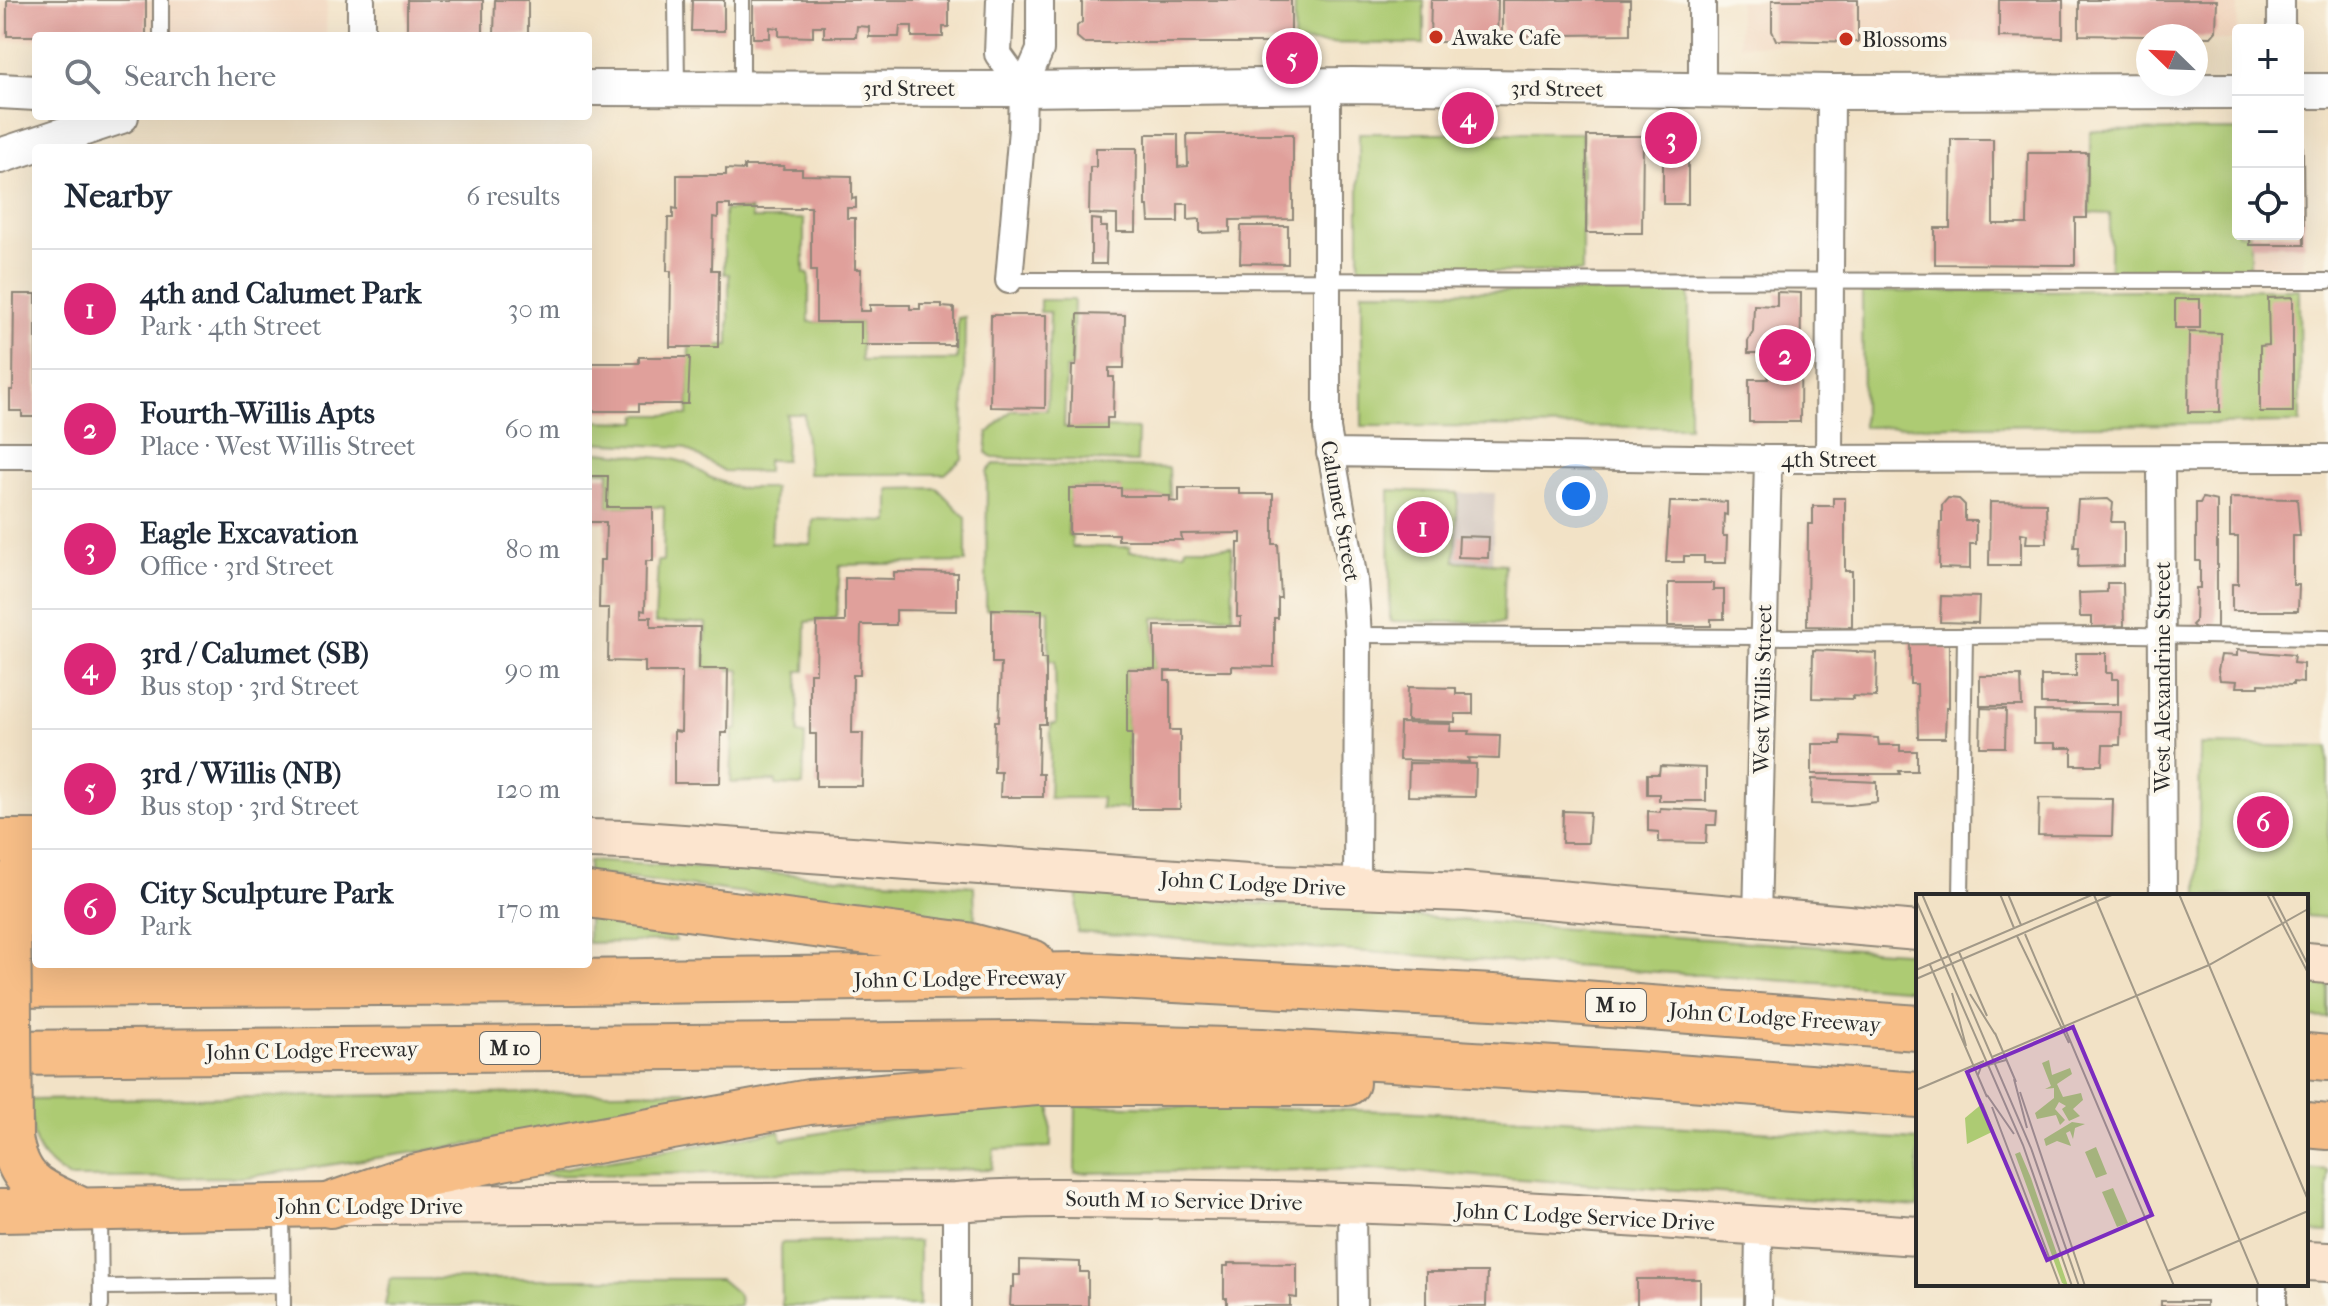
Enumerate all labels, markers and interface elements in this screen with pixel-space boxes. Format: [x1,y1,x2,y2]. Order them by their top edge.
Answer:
north arrow [2136,24,2208,96]
map controls [2232,24,2304,240]
button: + [2232,24,2304,96]
place label: Awake Cafe [1451,25,1561,51]
place label: Blossoms [1862,27,1947,53]
pin: 5 [1266,28,1318,88]
marker: Awake Cafe [1427,28,1445,46]
marker: Blossoms [1837,30,1855,48]
search box [32,32,592,120]
icon: search [60,54,104,98]
text: Search here [124,59,276,94]
street label: 3rd Street [1510,75,1604,103]
street label: 3rd Street [863,76,956,102]
pin: 4 [1442,88,1494,148]
button: − [2232,96,2304,168]
pin: 3 [1645,108,1697,168]
button: locate [2232,168,2304,240]
text: Nearby [64,176,171,216]
text: 6 results [466,181,560,212]
text: 4th and Calumet Park [140,276,421,311]
text: 1 [85,294,95,325]
text: 30 m [508,294,560,325]
text: Park · 4th Street [140,311,322,342]
pin: 2 [1759,325,1811,385]
text: Fourth-Willis Apts [140,396,375,431]
text: 2 [83,414,97,445]
text: 60 m [504,414,560,445]
text: Place · West Willis Street [140,431,416,462]
street label: Calumet Street [1315,438,1365,584]
street label: 4th Street [1781,447,1877,473]
your location [1556,476,1596,516]
pin: 1 [1397,497,1449,557]
text: Eagle Excavation [140,516,358,551]
text: 3 [85,534,95,565]
text: 80 m [505,534,560,565]
text: Office · 3rd Street [140,551,334,582]
street label: West Alexandrine Street [2150,561,2176,794]
street label: West Willis Street [1749,604,1777,775]
text: 3rd / Calumet (SB) [140,636,369,671]
text: 4 [82,654,98,685]
text: 90 m [505,654,560,685]
text: Bus stop · 3rd Street [140,671,359,702]
text: 3rd / Willis (NB) [140,756,341,791]
text: 5 [84,774,96,805]
text: 120 m [496,774,560,805]
text: Bus stop · 3rd Street [140,791,359,822]
pin: 6 [2237,792,2289,852]
street label: John C Lodge Drive [1158,866,1347,902]
text: City Sculpture Park [140,876,393,911]
text: 6 [83,894,97,925]
text: 170 m [497,894,560,925]
inset map [1916,894,2308,1286]
text: Park [140,911,192,942]
street label: John C Lodge Freeway [852,964,1068,994]
road number: M 10 [1586,989,1646,1021]
street label: John C Lodge Freeway [1666,997,1883,1038]
road number: M 10 [480,1032,540,1064]
street label: John C Lodge Freeway [204,1036,420,1066]
street label: South M 10 Service Drive [1065,1186,1303,1216]
street label: John C Lodge Drive [275,1194,463,1220]
street label: John C Lodge Service Drive [1452,1197,1716,1237]

